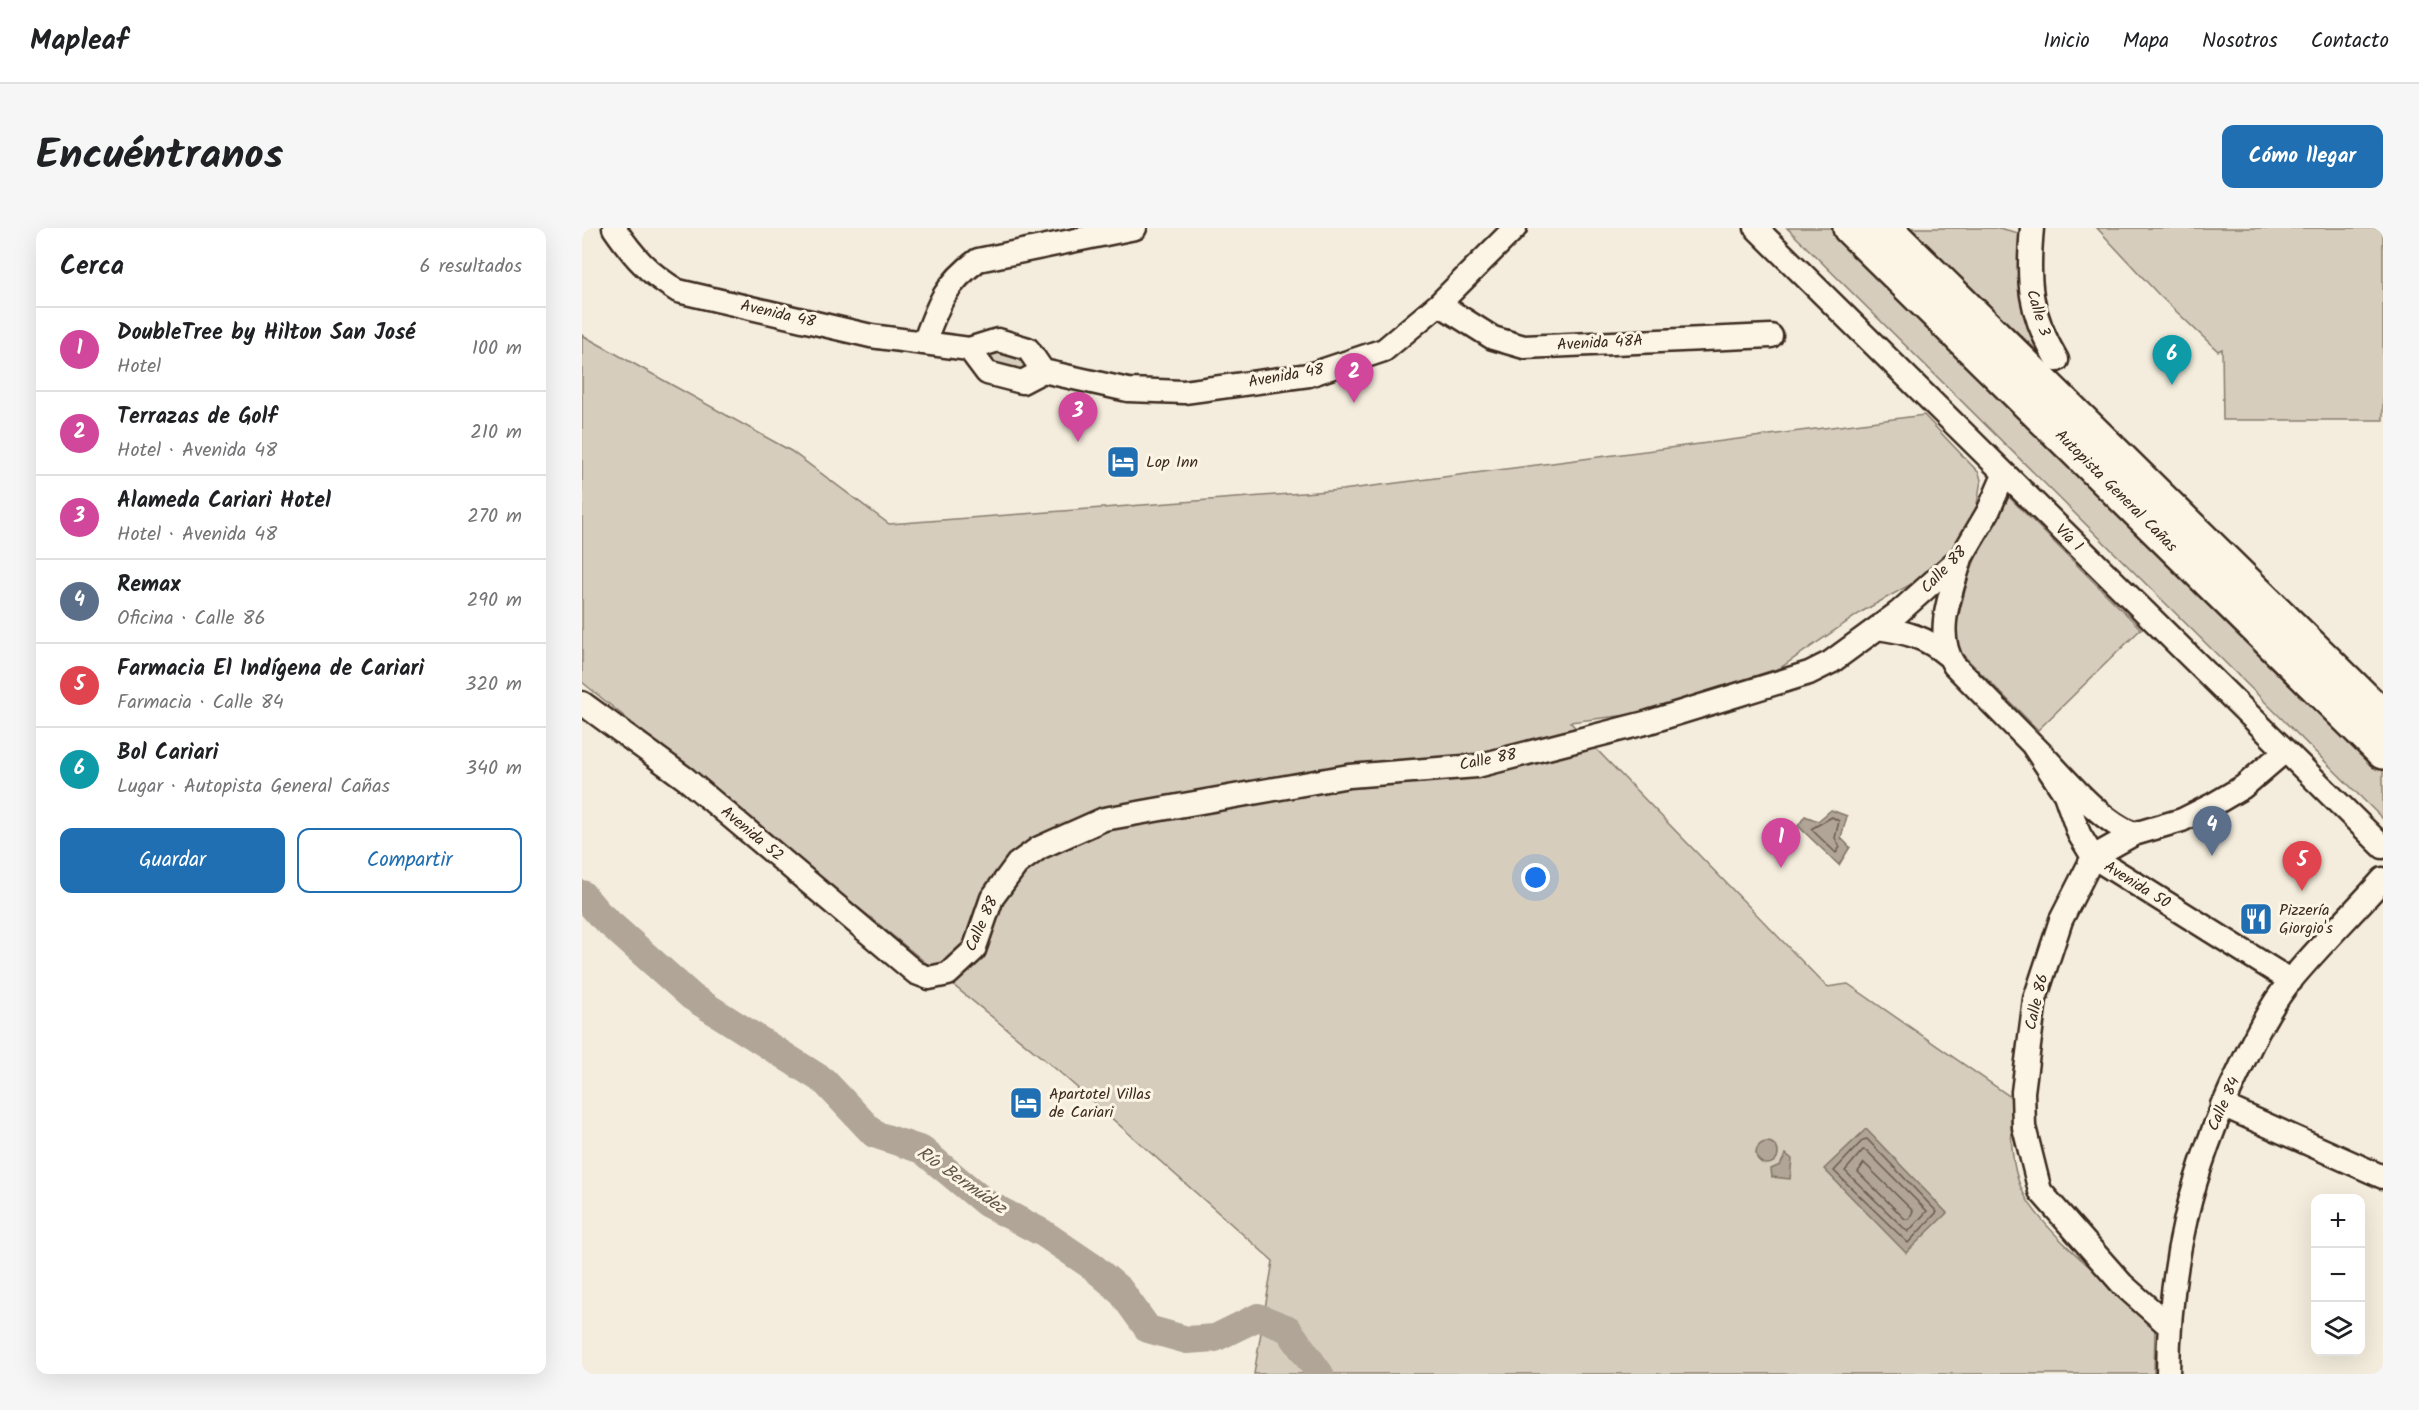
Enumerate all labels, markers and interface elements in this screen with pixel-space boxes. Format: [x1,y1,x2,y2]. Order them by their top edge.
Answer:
text: Mapleaf [30,19,128,64]
text: Inicio [2043,25,2090,58]
text: Mapa [2123,25,2169,58]
text: Nosotros [2202,25,2278,58]
text: Contacto [2311,25,2389,58]
text: Encuéntranos [36,123,283,190]
button: Cómo llegar [2222,125,2383,188]
text: Cerca [60,246,124,288]
text: 6 resultados [420,251,522,283]
street label: Calle 3 [2019,287,2057,339]
street label: Avenida 48 [738,293,818,335]
text: DoubleTree by Hilton San José [117,316,415,351]
street label: Avenida 48A [1556,328,1644,358]
text: 1 [76,333,83,365]
text: 100 m [472,333,522,365]
pin: 6 [2152,336,2192,385]
text: Hotel [117,351,161,383]
pin: 2 [1334,354,1374,403]
street label: Avenida 48 [1246,357,1326,395]
pin: 3 [1058,392,1098,442]
text: Terrazas de Golf [117,400,277,435]
text: 2 [74,417,85,449]
text: 210 m [470,417,522,449]
street label: Autopista General Cañas [2049,424,2183,558]
text: Hotel · Avenida 48 [117,435,277,467]
hotel icon: Lop Inn [1105,444,1141,480]
place label: Lop Inn [1146,450,1198,475]
text: Alameda Cariari Hotel [117,484,331,519]
text: 3 [74,501,85,533]
text: 270 m [467,501,522,533]
street label: Vía 1 [2049,518,2089,558]
text: Hotel · Avenida 48 [117,519,277,551]
street label: Calle 88 [1915,540,1973,599]
text: Remax [117,568,181,603]
text: 4 [74,585,85,617]
text: 290 m [467,585,522,617]
text: Oficina · Calle 86 [117,603,266,635]
text: Farmacia El Indígena de Cariari [117,652,424,687]
text: 5 [74,669,85,701]
text: 320 m [465,669,522,701]
text: Farmacia · Calle 84 [117,687,284,719]
text: Bol Cariari [117,736,218,771]
street label: Calle 88 [1457,742,1519,778]
text: 6 [74,753,85,785]
text: 340 m [466,753,522,785]
text: Lugar · Autopista General Cañas [117,771,390,803]
street label: Avenida 52 [715,800,789,868]
pin: 4 [2192,806,2232,856]
pin: 1 [1762,818,1800,868]
button: Guardar [60,828,285,893]
button: Compartir [297,828,522,893]
pin: 5 [2282,842,2322,891]
street label: Avenida 50 [2099,855,2175,915]
your location [1521,863,1550,892]
street label: Calle 88 [959,892,1005,955]
place label: Pizzería Giorgio's [2279,898,2333,941]
restaurant icon: Pizzería Giorgio's [2238,901,2274,937]
street label: Calle 86 [2018,971,2056,1033]
street label: Calle 84 [2201,1073,2247,1135]
place label: Apartotel Villas de Cariari [1049,1082,1151,1125]
hotel icon: Apartotel Villas de Cariari [1008,1085,1044,1121]
water label: Río Bermúdez [910,1139,1013,1224]
map controls [2311,1194,2365,1356]
button: + [2311,1194,2365,1248]
button: − [2311,1248,2365,1302]
button: layers [2311,1302,2365,1356]

